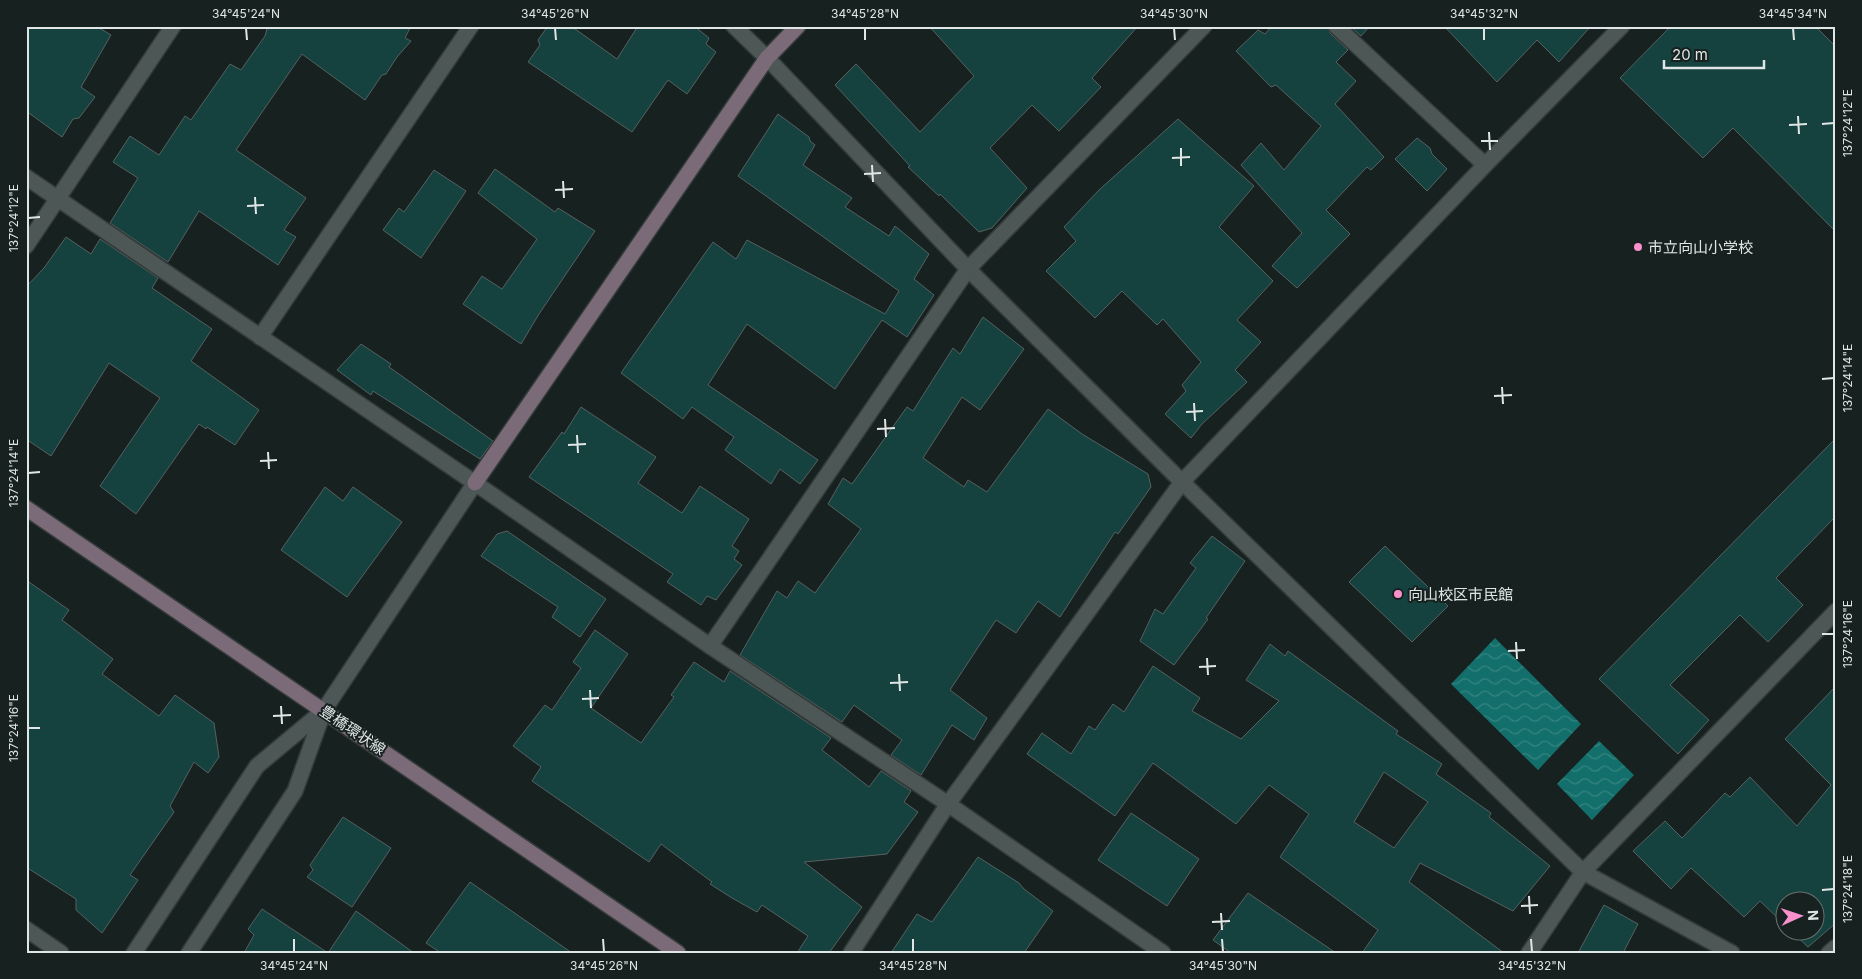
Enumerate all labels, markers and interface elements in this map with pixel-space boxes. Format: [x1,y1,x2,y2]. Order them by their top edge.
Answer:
text: 34°45'24"N [212,6,280,21]
text: 34°45'26"N [521,6,589,21]
text: 34°45'28"N [831,6,899,21]
text: 34°45'30"N [1140,6,1208,21]
text: 34°45'32"N [1450,6,1518,21]
text: 34°45'34"N [1759,6,1827,21]
scale bar [1664,38,1764,70]
text: 20 m [1672,45,1708,64]
text: 137°24'12"E [1840,89,1855,157]
text: 137°24'12"E [6,184,21,252]
place label: 市立向山小学校 [1648,238,1753,257]
marker: 市立向山小学校 [1632,241,1644,253]
text: 137°24'14"E [1840,344,1855,412]
text: 137°24'14"E [6,439,21,507]
place label: 向山校区市民館 [1408,585,1513,604]
marker: 向山校区市民館 [1392,588,1404,600]
text: 137°24'16"E [1840,600,1855,668]
text: 137°24'16"E [6,694,21,762]
street label: 豊橋環状線 [317,701,389,759]
text: 137°24'18"E [1840,855,1855,923]
north arrow [1774,892,1824,942]
text: N [1805,910,1822,921]
text: 34°45'24"N [260,958,328,973]
text: 34°45'26"N [570,958,638,973]
text: 34°45'28"N [879,958,947,973]
text: 34°45'30"N [1189,958,1257,973]
text: 34°45'32"N [1498,958,1566,973]

